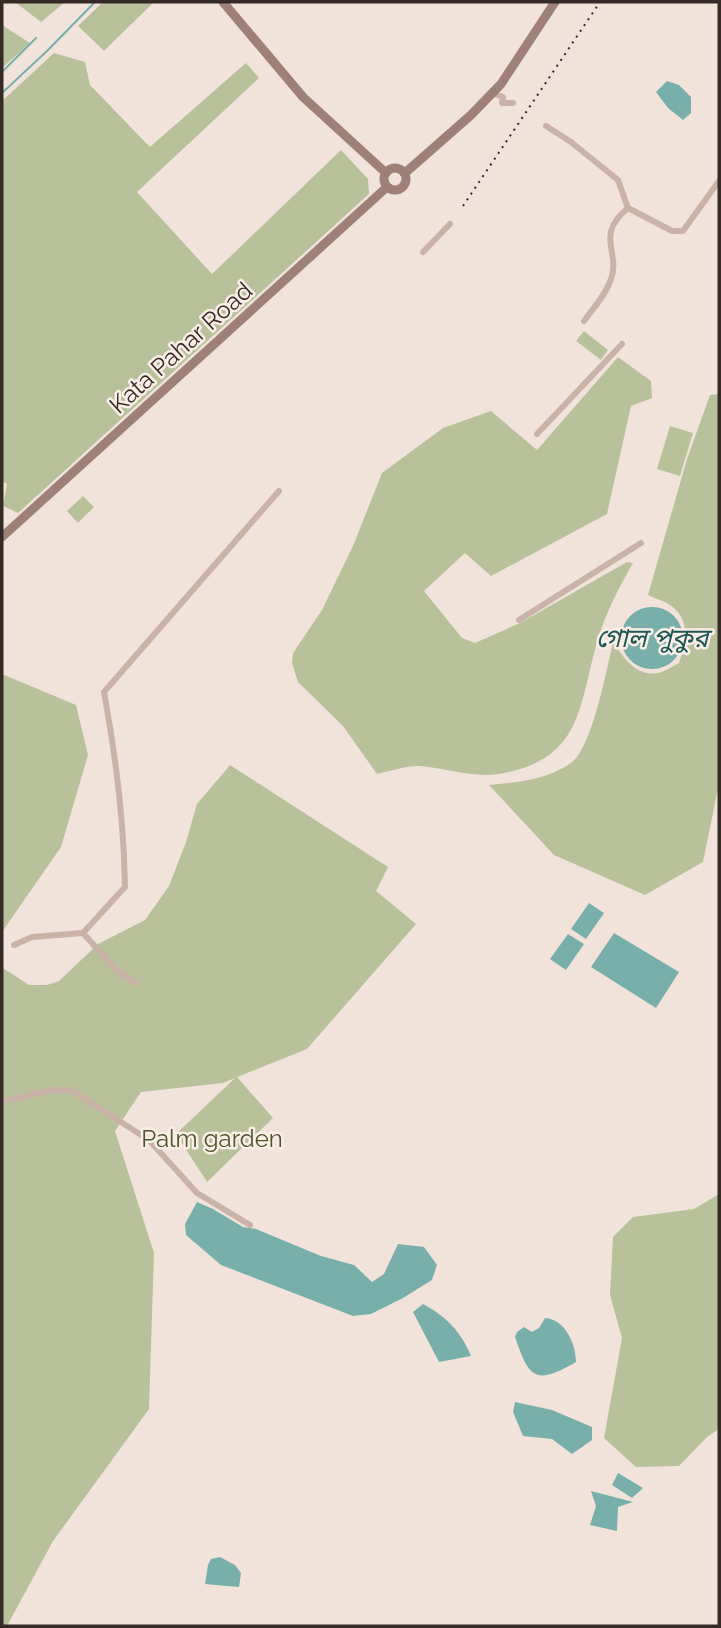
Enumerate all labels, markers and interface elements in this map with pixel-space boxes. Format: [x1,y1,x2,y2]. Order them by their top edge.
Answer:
street label: Kata Pahar Road [103,276,258,419]
water label: গোল পুকুর [596,623,713,653]
park label: Palm garden [141,1124,283,1153]

